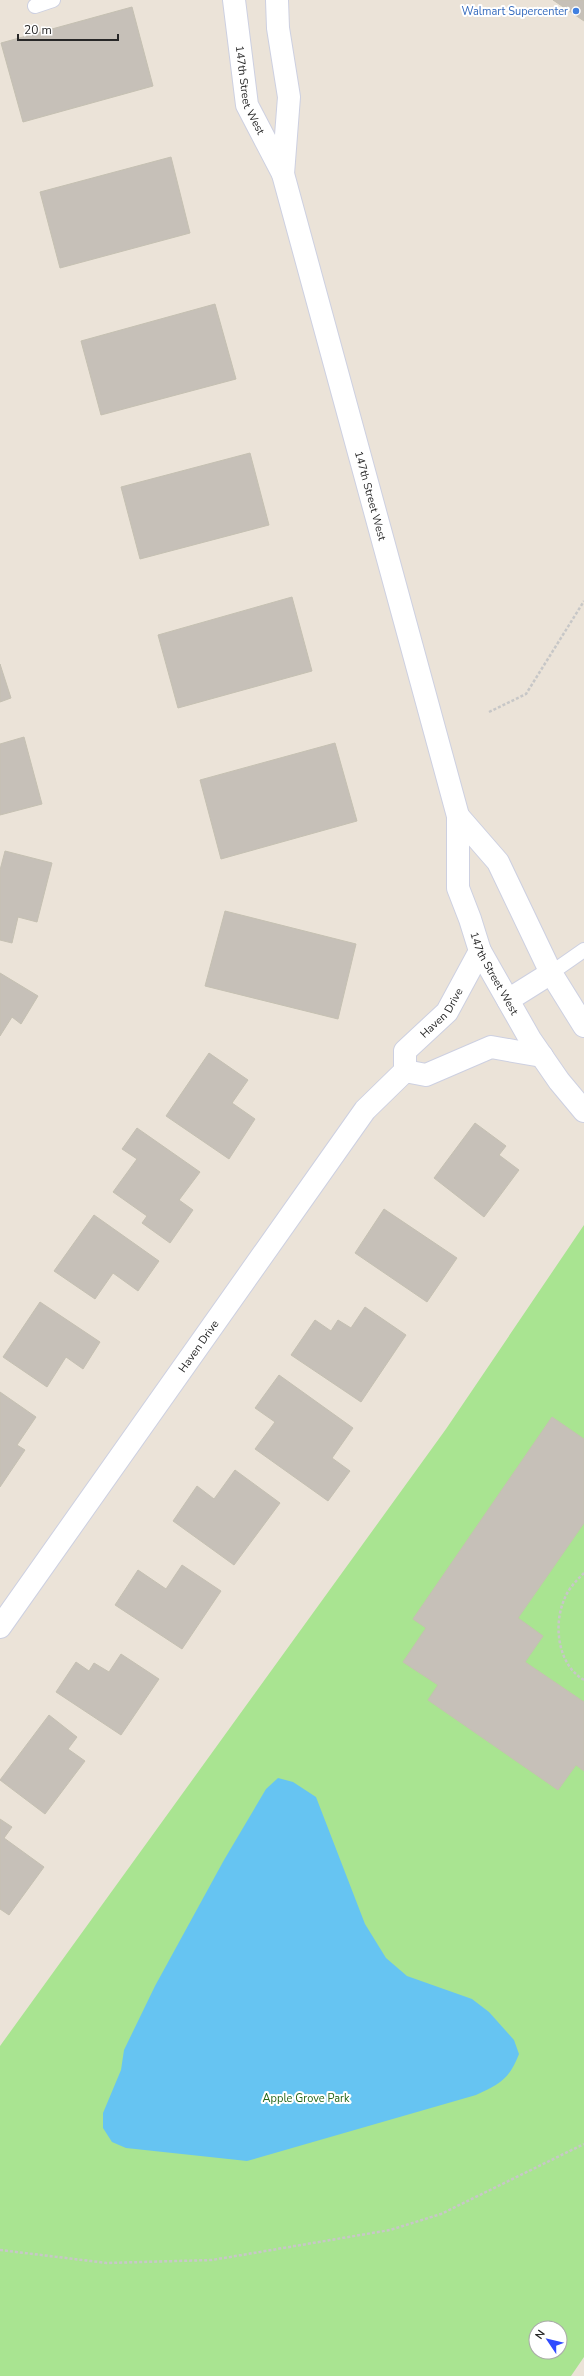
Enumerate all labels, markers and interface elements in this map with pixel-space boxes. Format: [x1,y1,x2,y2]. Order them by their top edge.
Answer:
place label: Walmart Supercenter [462,4,568,19]
marker: Walmart Supercenter [571,6,581,16]
scale bar [18,16,118,42]
text: 20 m [24,22,52,38]
street label: 147th Street West [232,45,268,137]
street label: 147th Street West [351,449,390,542]
street label: 147th Street West [466,930,522,1018]
street label: Haven Drive [417,985,467,1041]
street label: Haven Drive [175,1317,223,1375]
park label: Apple Grove Park [263,2091,350,2106]
north arrow [528,2320,568,2360]
text: N [532,2327,549,2342]

